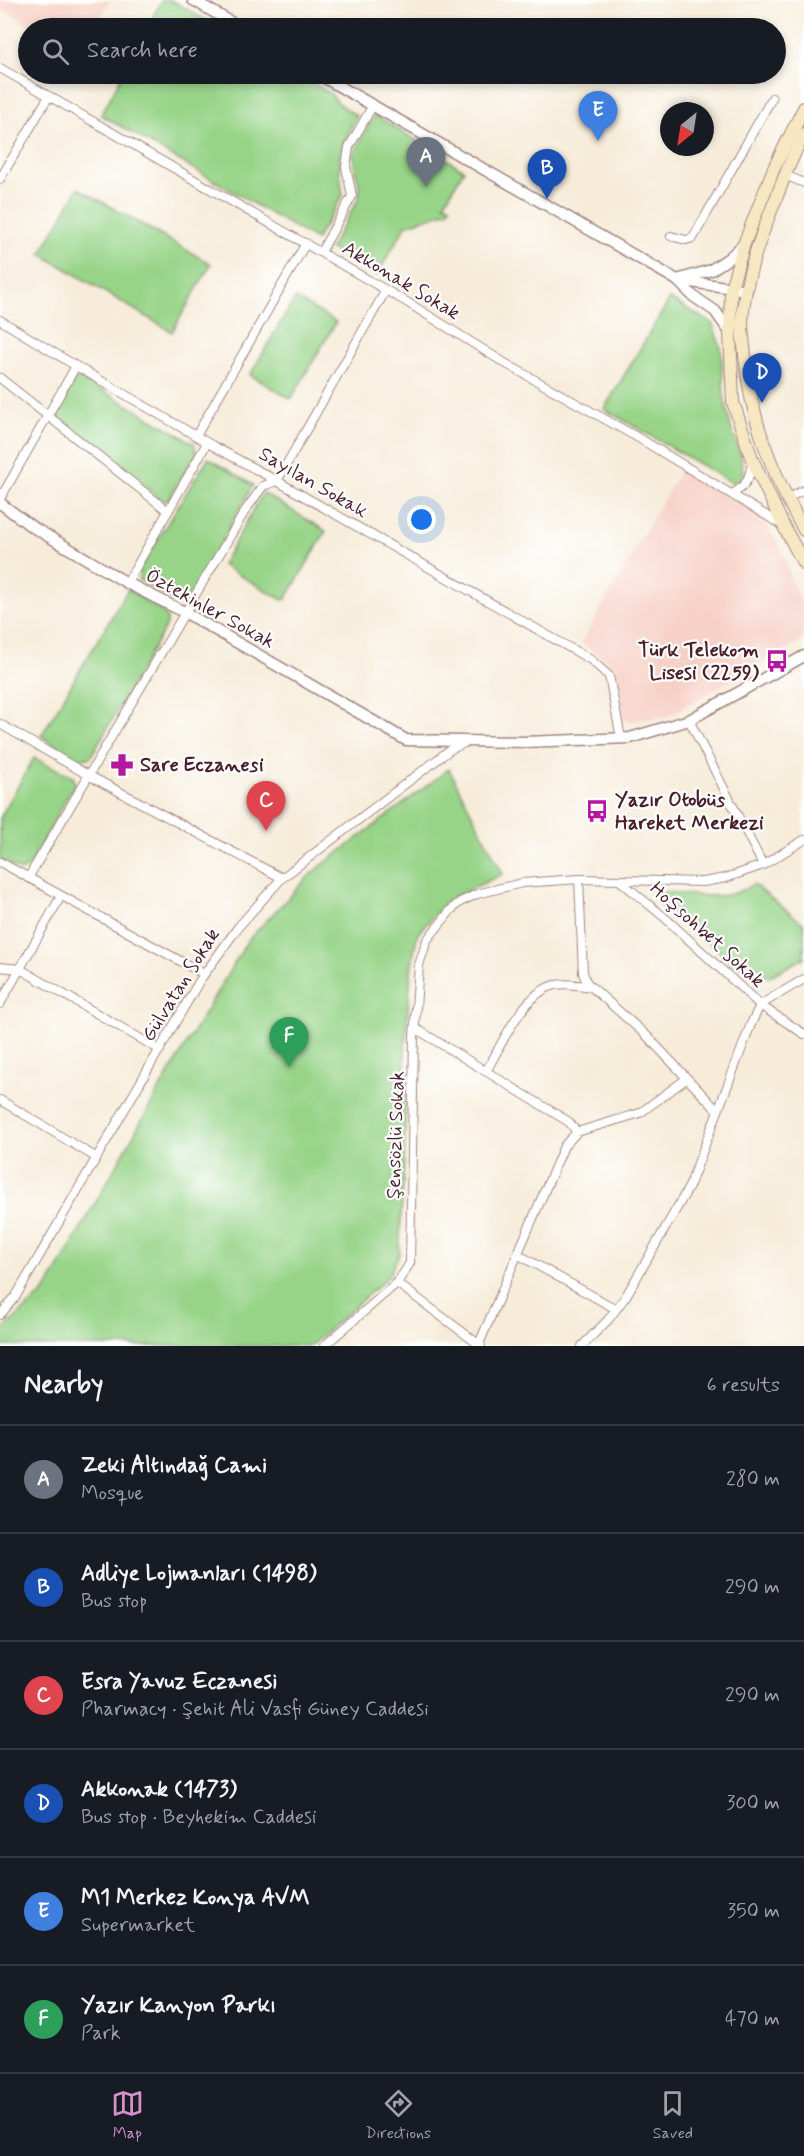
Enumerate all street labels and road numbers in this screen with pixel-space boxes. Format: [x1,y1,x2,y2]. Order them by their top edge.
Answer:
street label: Akkonak Sokak [337,235,465,327]
street label: Sayılan Sokak [254,441,372,525]
street label: Öztekinler Sokak [141,562,279,656]
street label: Hoşsohbet Sokak [643,876,771,994]
street label: Gülvatan Sokak [135,923,227,1047]
street label: Şensözlü Sokak [380,1070,412,1200]

